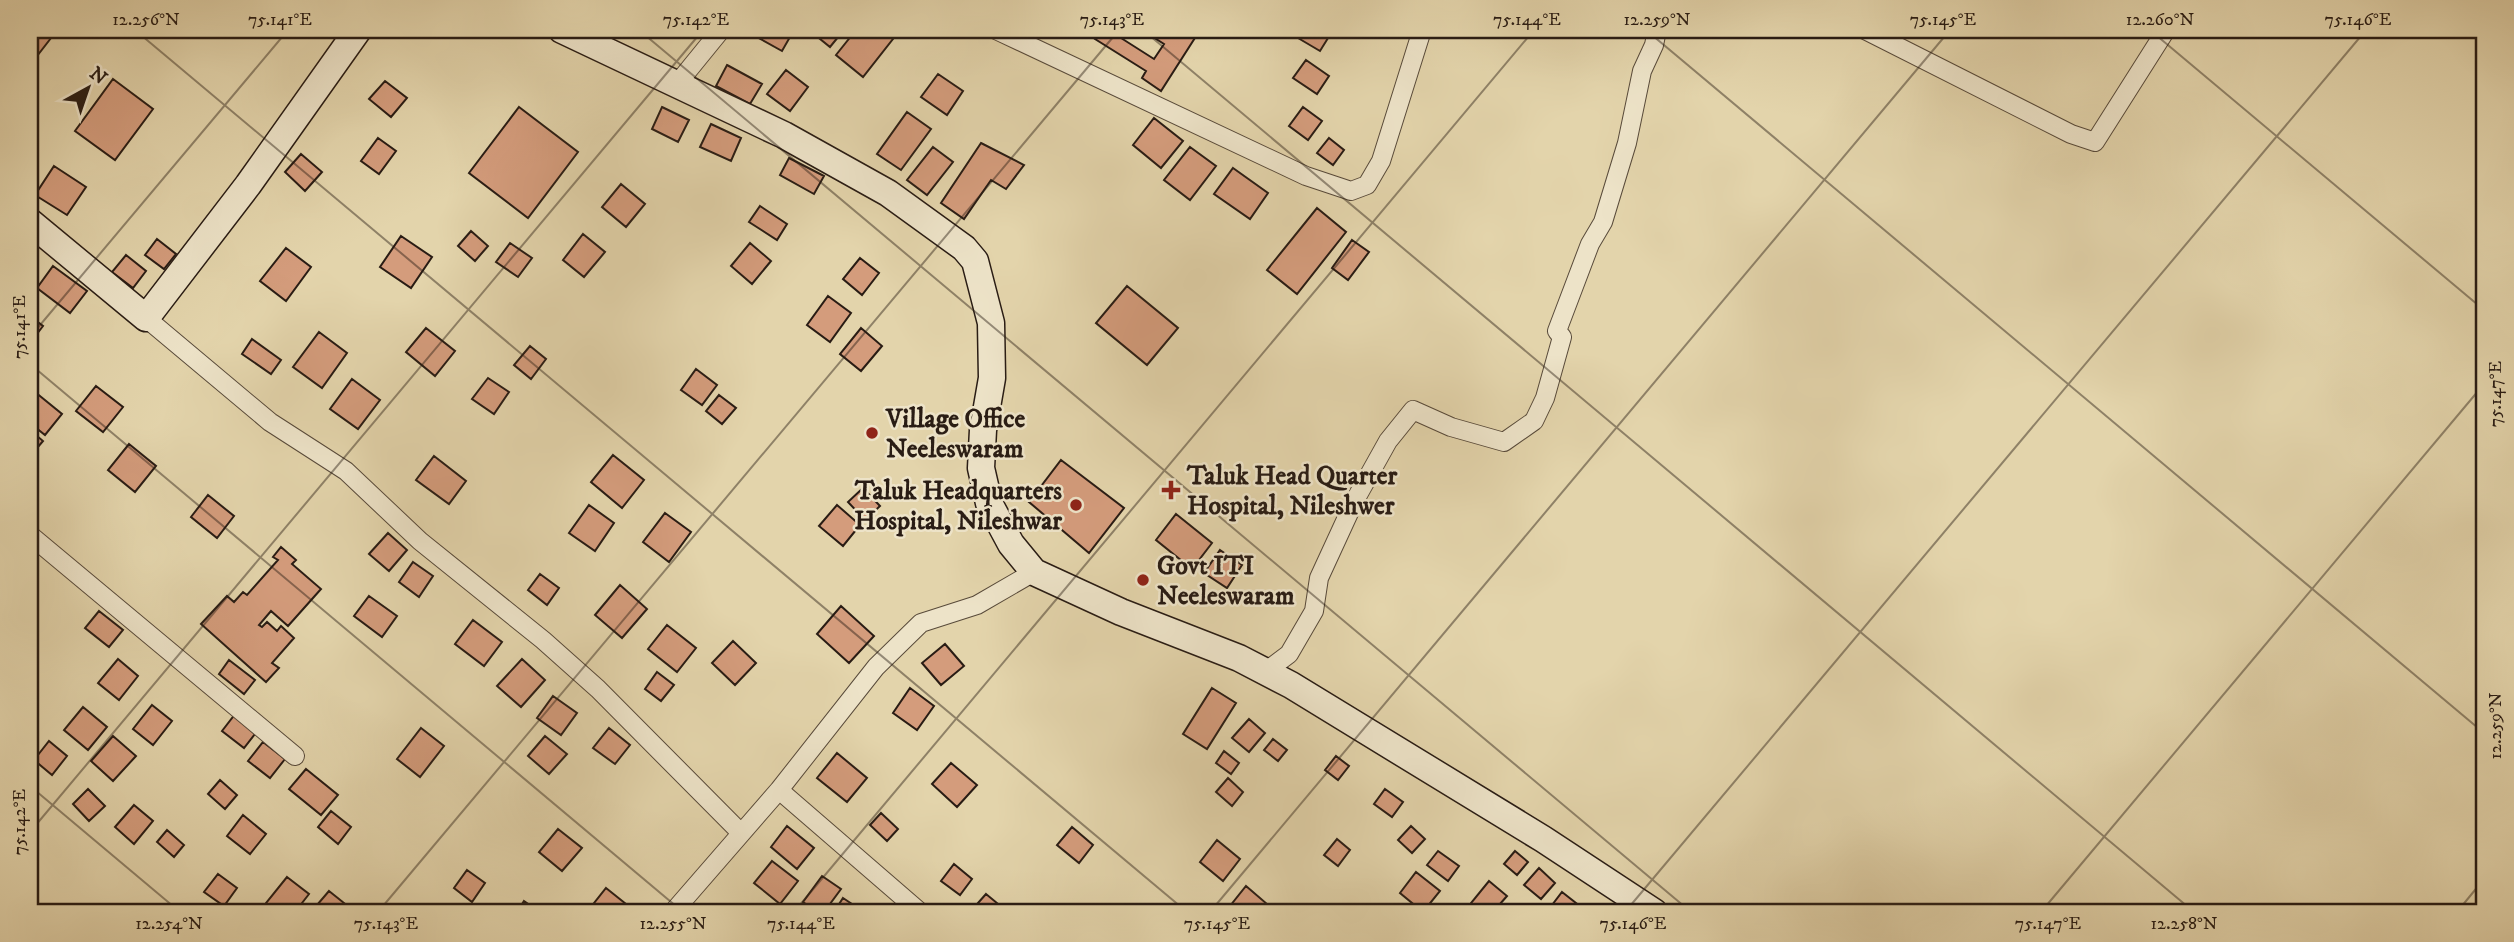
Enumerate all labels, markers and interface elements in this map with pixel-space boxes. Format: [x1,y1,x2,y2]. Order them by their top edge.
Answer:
text: 12.256°N [112,9,180,31]
text: 75.141°E [248,9,312,31]
text: 75.142°E [663,9,729,31]
text: 75.143°E [1080,9,1144,31]
text: 75.144°E [1493,9,1561,31]
text: 12.259°N [1623,9,1691,31]
text: 75.145°E [1910,9,1976,31]
text: 12.260°N [2126,9,2194,31]
text: 75.146°E [2325,9,2392,31]
north arrow [52,52,122,122]
text: N [85,62,112,90]
text: 75.141°E [9,295,31,359]
text: 75.147°E [2485,361,2507,427]
place label: Village Office Neeleswaram [885,403,1026,466]
marker: Village Office Neeleswaram [864,425,880,441]
place label: Taluk Head Quarter Hospital, Nileshwer [1186,460,1398,523]
place label: Taluk Headquarters Hospital, Nileshwar [854,475,1062,538]
marker: Taluk Head Quarter Hospital, Nileshwer [1161,480,1181,500]
marker: Taluk Headquarters Hospital, Nileshwar [1068,497,1084,513]
place label: Govt ITI Neeleswaram [1157,550,1295,613]
marker: Govt ITI Neeleswaram [1135,572,1151,588]
text: 12.259°N [2485,692,2507,760]
text: 75.142°E [9,789,31,855]
text: 12.254°N [135,913,203,935]
text: 75.143°E [354,913,418,935]
text: 12.255°N [639,913,707,935]
text: 75.144°E [767,913,835,935]
text: 75.145°E [1184,913,1250,935]
text: 75.146°E [1600,913,1667,935]
text: 75.147°E [2015,913,2081,935]
text: 12.258°N [2150,913,2218,935]

